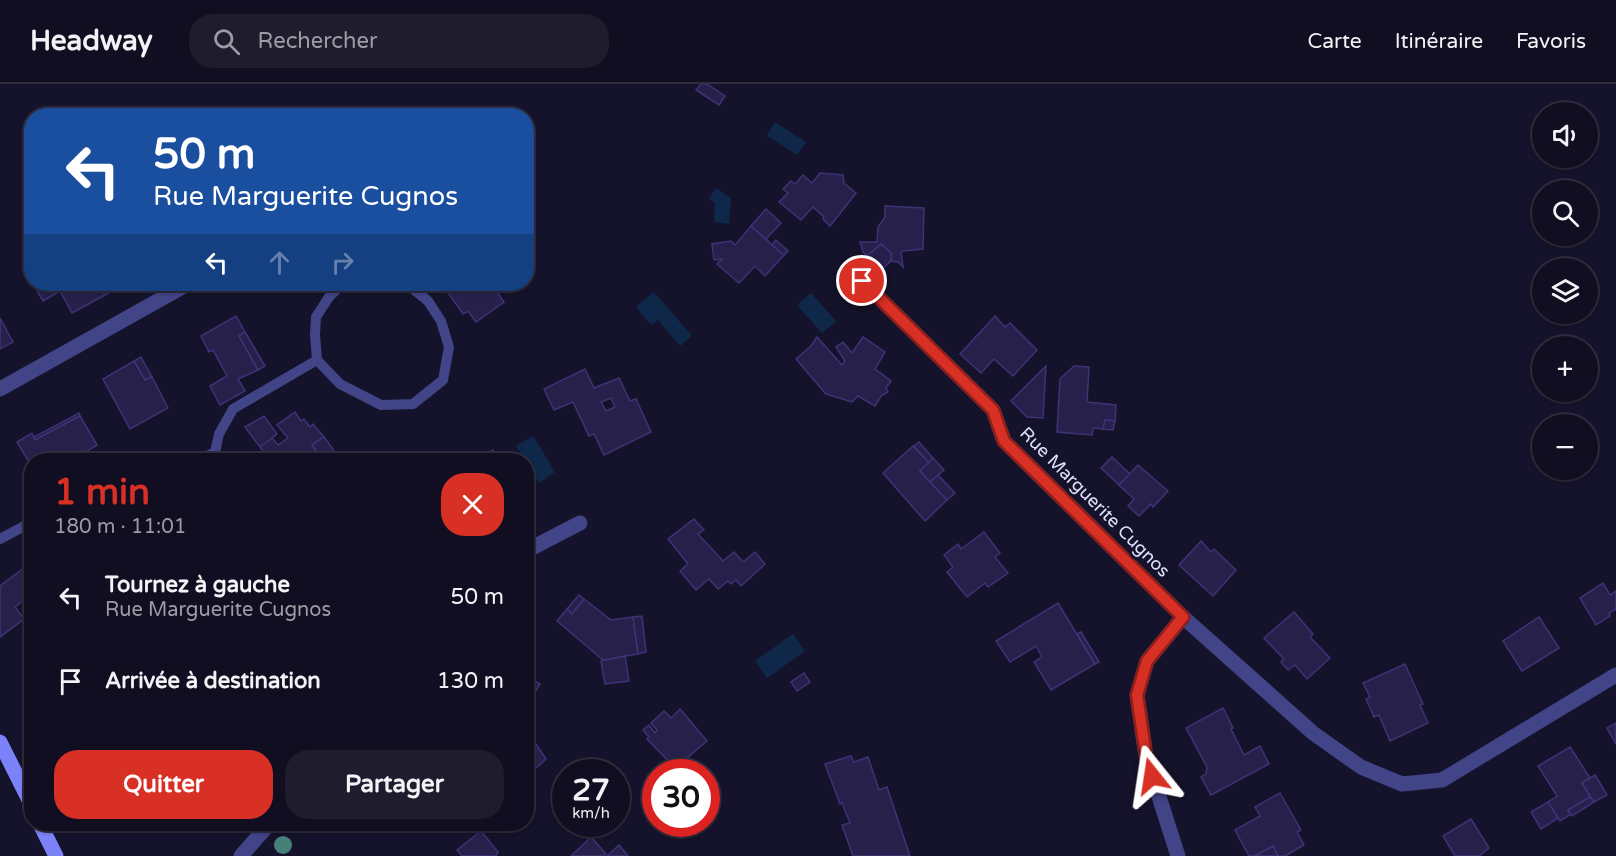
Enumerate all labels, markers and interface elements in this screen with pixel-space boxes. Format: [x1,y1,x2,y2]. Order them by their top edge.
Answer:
search box [189,14,609,68]
text: Headway [30,24,153,58]
icon: search [210,25,243,58]
text: Rechercher [258,28,377,54]
text: Carte [1308,29,1362,54]
text: Itinéraire [1395,29,1483,54]
text: Favoris [1516,29,1586,54]
map controls [1532,102,1598,480]
button: sound [1532,102,1598,168]
text: 50 m [153,129,255,180]
icon: left [54,132,132,210]
text: Rue Marguerite Cugnos [153,180,458,213]
button: search [1532,180,1598,246]
icon: left [200,246,233,279]
icon: ahead [263,246,296,279]
icon: right [326,246,359,279]
pin [836,255,887,306]
button: layers [1532,258,1598,324]
icon: arrive [845,264,878,297]
button: + [1532,336,1598,402]
button: − [1532,414,1598,480]
street label: Rue Marguerite Cugnos [1015,422,1175,582]
text: 1 min [54,471,150,514]
button: close [441,473,504,536]
text: 180 m · 11:01 [54,515,186,539]
text: Tournez à gauche [105,572,290,598]
icon: left [54,581,87,614]
text: 50 m [450,584,504,610]
text: Rue Marguerite Cugnos [105,598,331,622]
icon: arrive [54,665,87,698]
text: Arrivée à destination [105,668,321,694]
text: 130 m [437,668,504,694]
position arrow [1120,744,1184,808]
button: Quitter [54,750,273,819]
button: Partager [285,750,504,819]
speed limit sign: 30 [642,759,720,837]
text: 27 [572,772,610,809]
text: km/h [572,804,610,822]

